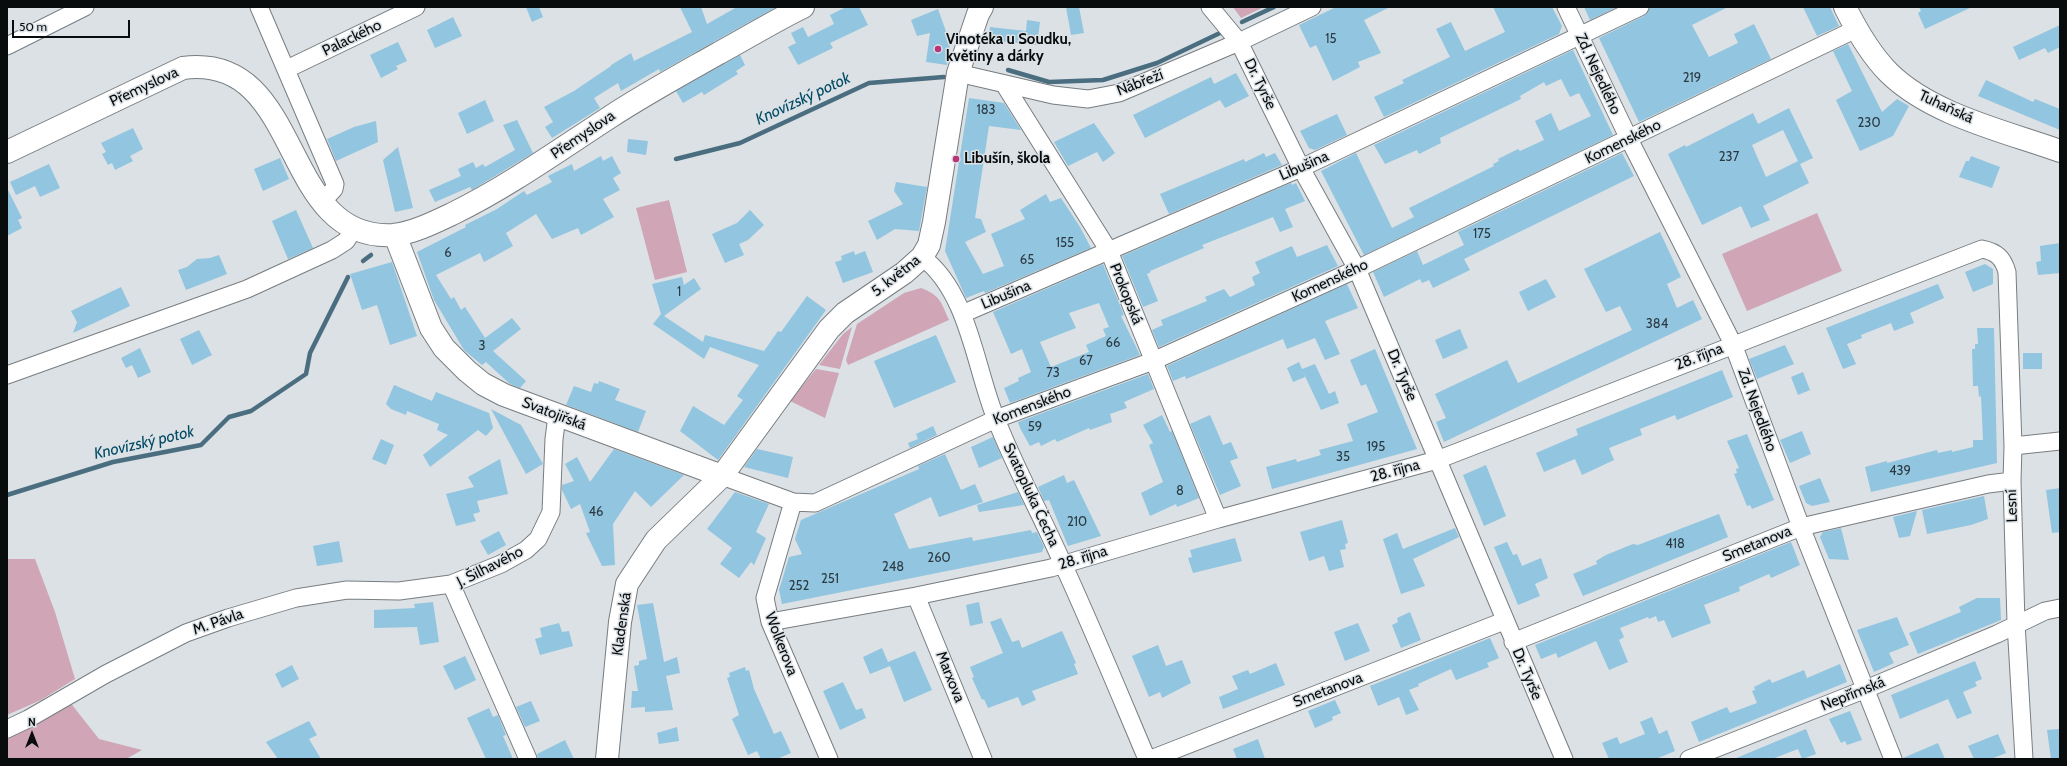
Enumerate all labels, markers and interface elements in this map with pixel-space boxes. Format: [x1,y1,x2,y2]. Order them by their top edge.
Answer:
scale bar [14,12,132,38]
street label: Palackého [319,16,385,60]
text: 50 m [19,19,47,34]
place label: Vinotéka u Soudku, květiny a dárky [946,31,1071,66]
house number: 15 [1325,31,1337,47]
street label: Zd. Nejedlého [1571,31,1625,117]
marker: Vinotéka u Soudku, květiny a dárky [933,44,943,54]
street label: Dr. Tyrše [1240,56,1280,112]
street label: Přemyslova [107,63,181,111]
street label: Nábřeží [1114,66,1166,100]
water label: Knovízský potok [753,69,853,129]
house number: 219 [1683,70,1701,86]
street label: Tuhaňská [1916,87,1976,127]
house number: 183 [976,102,996,118]
street label: Přemyslova [547,107,619,163]
house number: 230 [1858,115,1880,131]
street label: Komenského [1582,116,1664,168]
street label: Libušina [1277,147,1331,185]
house number: 237 [1719,149,1739,165]
place label: Libušín, škola [964,150,1050,168]
marker: Libušín, škola [951,154,961,164]
house number: 175 [1473,226,1491,242]
house number: 155 [1056,235,1074,251]
house number: 6 [444,245,452,261]
street label: 5. května [868,251,924,301]
house number: 65 [1020,252,1034,268]
street label: Komenského [1289,255,1371,307]
street label: Prokopská [1106,261,1146,327]
street label: Libušina [979,277,1033,313]
house number: 1 [677,284,681,300]
house number: 384 [1646,316,1668,332]
house number: 66 [1106,335,1120,351]
house number: 3 [478,338,486,354]
street label: 28. října [1672,340,1726,374]
street label: Dr. Tyrše [1383,346,1421,404]
house number: 67 [1079,353,1093,369]
house number: 73 [1046,365,1060,381]
street label: Zd. Nejedlého [1734,366,1780,454]
street label: Komenského [990,383,1074,429]
street label: Svatojiřská [519,394,589,434]
house number: 59 [1028,419,1042,435]
water label: Knovízský potok [92,422,196,464]
house number: 195 [1367,439,1385,455]
street label: Svatopluka Čecha [999,440,1063,550]
house number: 35 [1336,449,1350,465]
street label: 28. října [1368,456,1422,486]
house number: 439 [1889,463,1911,479]
house number: 8 [1176,483,1184,499]
street label: Lesní [2002,489,2022,523]
house number: 46 [589,504,603,520]
house number: 210 [1067,514,1087,530]
street label: Smetanova [1720,522,1794,566]
house number: 418 [1665,536,1685,552]
street label: 28. října [1056,542,1110,574]
street label: J. Šilhavého [454,543,526,591]
house number: 260 [927,550,951,566]
house number: 248 [882,559,904,575]
house number: 251 [821,571,839,587]
house number: 252 [789,578,809,594]
street label: Kladenská [609,591,635,657]
street label: M. Pávla [190,605,246,639]
street label: Wolkerova [761,610,801,678]
street label: Dr. Tyrše [1508,645,1546,703]
street label: Marxova [932,649,968,705]
street label: Smetanova [1291,669,1365,711]
street label: Nepřímská [1818,673,1888,715]
north arrow [12,714,52,754]
text: N [28,715,36,729]

